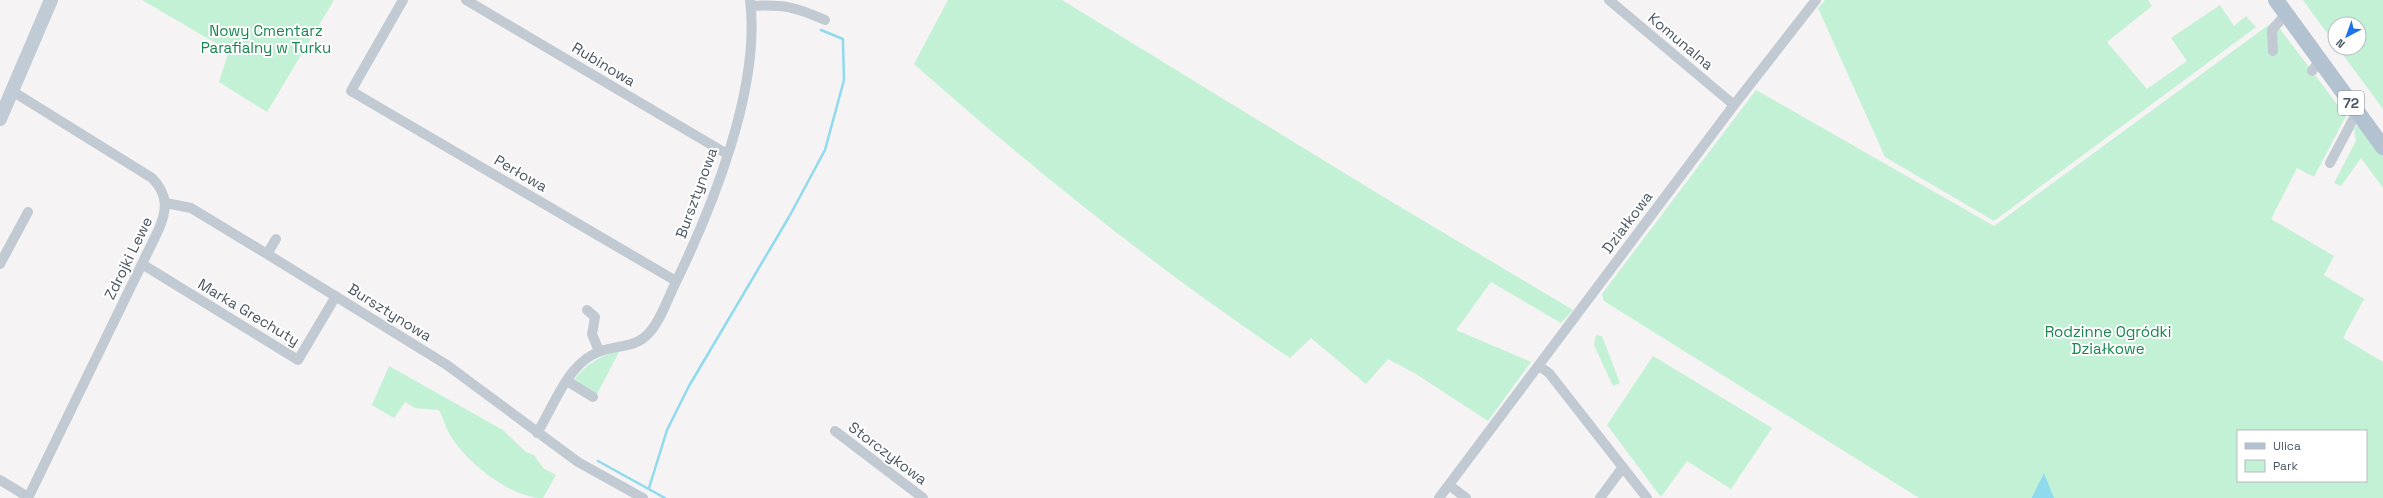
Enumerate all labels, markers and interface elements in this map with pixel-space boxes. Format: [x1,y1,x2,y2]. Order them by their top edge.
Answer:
street label: Komunalna [1644,8,1718,74]
north arrow [2327,16,2367,56]
park label: Nowy Cmentarz Parafialny w Turku [201,21,331,57]
text: N [2333,36,2348,51]
street label: Rubinowa [569,38,640,91]
road number: 72 [2338,91,2364,115]
street label: Bursztynowa [671,145,721,241]
street label: Perłowa [491,150,551,196]
street label: Działkowa [1598,187,1657,257]
street label: Zdrojki Lewe [100,213,156,302]
street label: Marka Grechuty [195,274,303,350]
street label: Bursztynowa [345,279,436,345]
park label: Rodzinne Ogródki Działkowe [2045,322,2171,358]
street label: Storczykowa [845,417,931,489]
legend [2237,430,2367,482]
text: Ulica [2273,438,2301,454]
text: Park [2273,458,2298,474]

